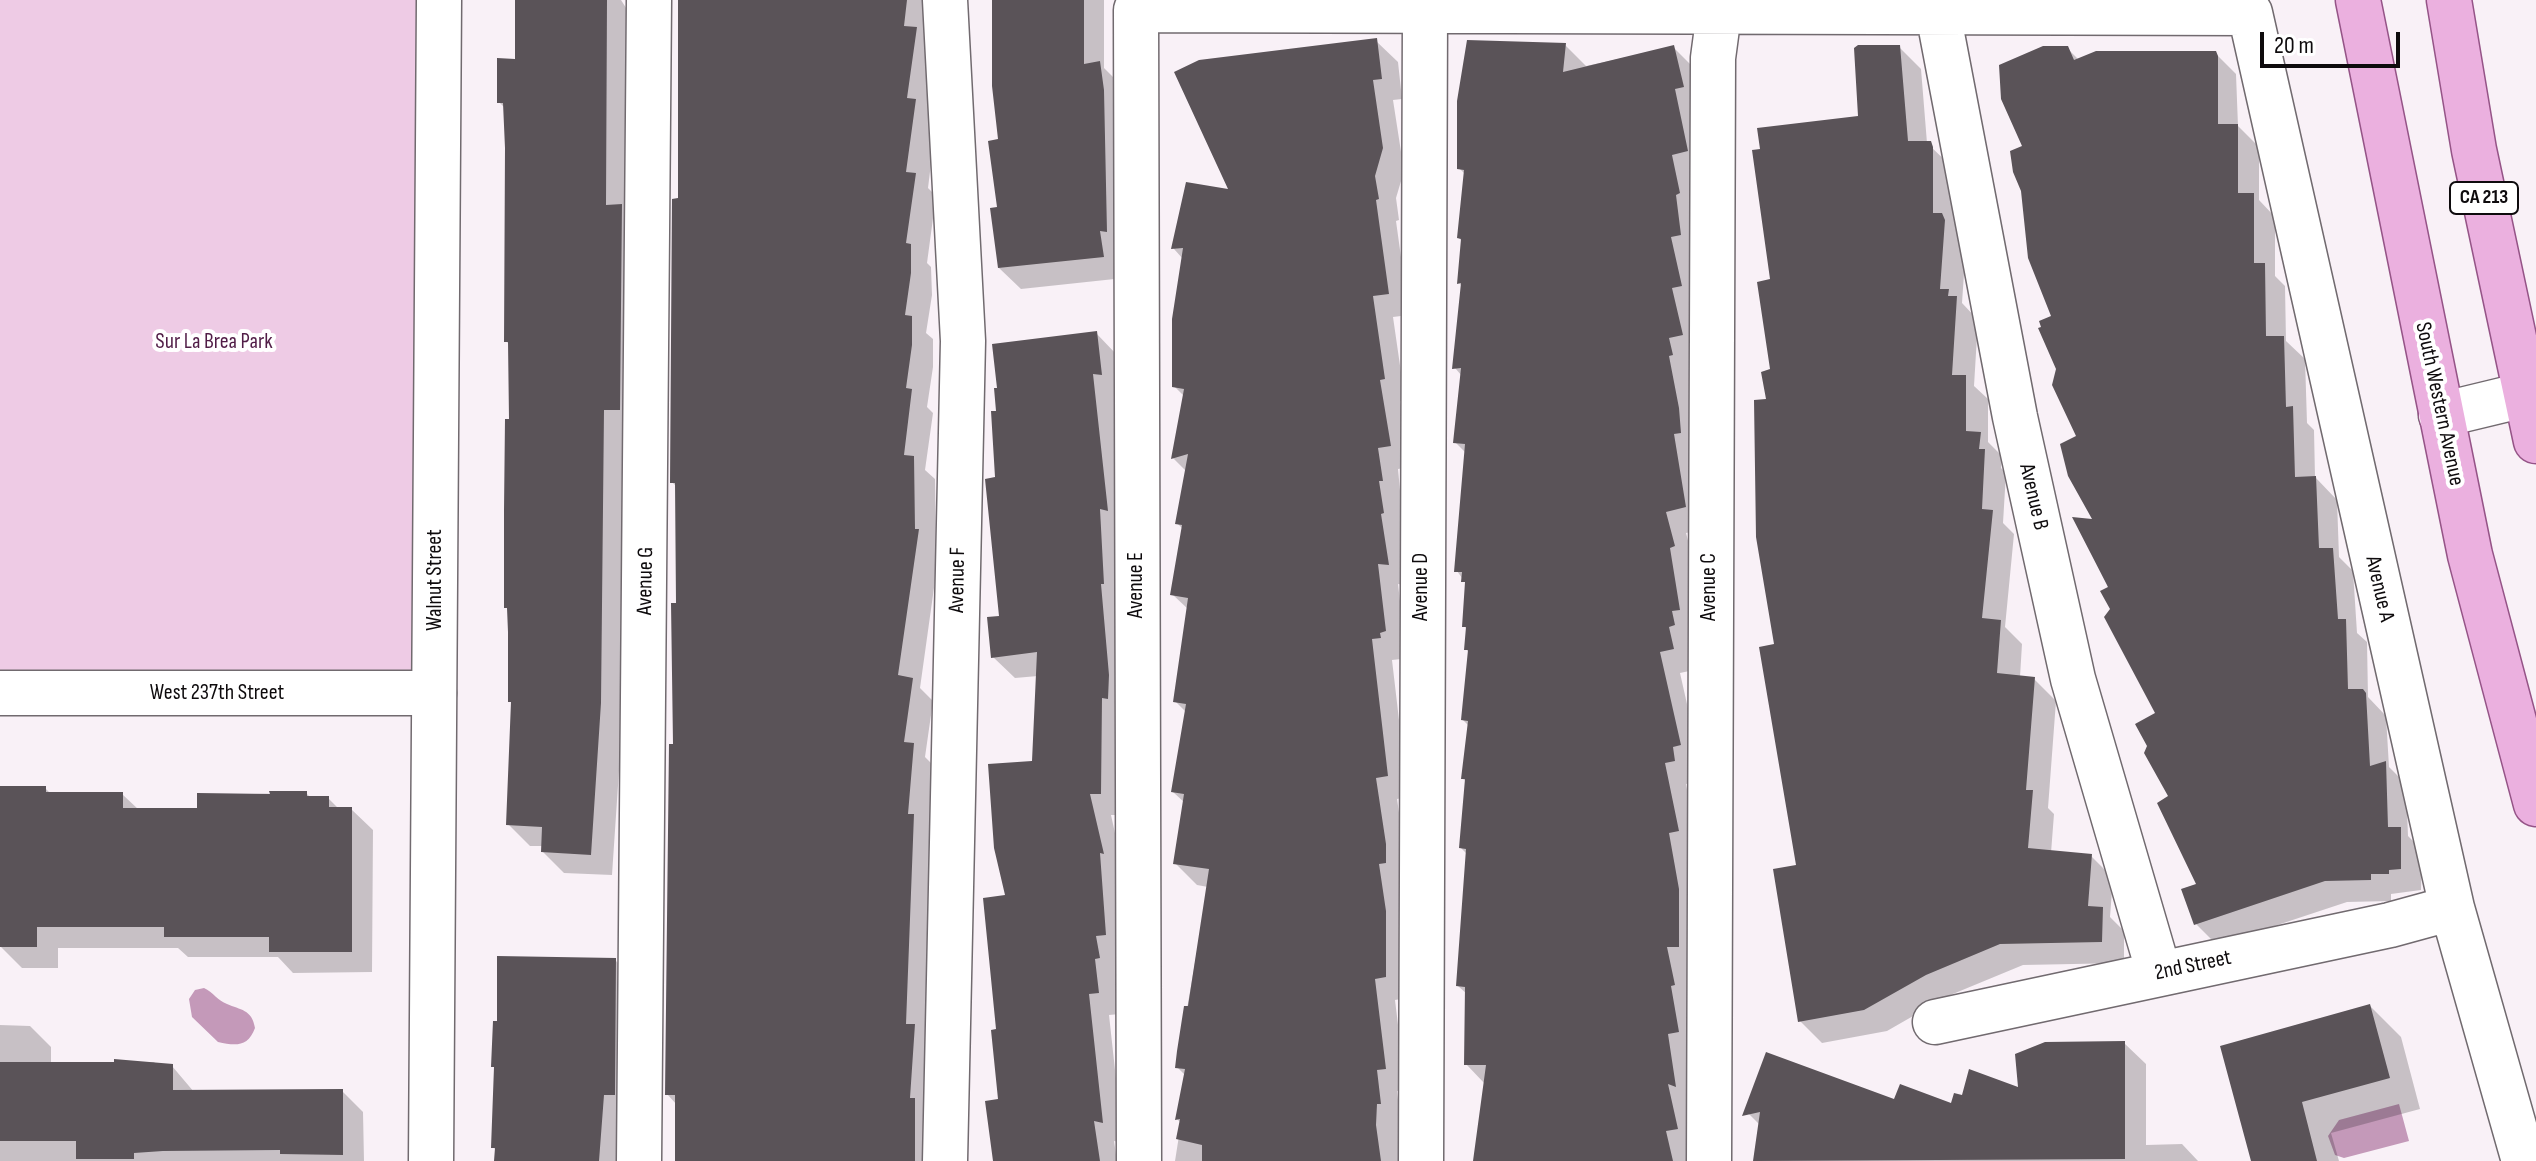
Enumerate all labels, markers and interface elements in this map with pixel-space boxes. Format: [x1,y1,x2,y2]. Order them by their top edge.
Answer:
scale bar [2264,16,2404,66]
text: 20 m [2274,31,2314,60]
road number: CA 213 [2450,182,2518,214]
street label: South Western Avenue [2409,320,2469,488]
park label: Sur La Brea Park [155,329,273,355]
street label: Avenue B [2013,461,2053,533]
street label: Walnut Street [422,529,448,631]
street label: Avenue G [632,547,660,615]
street label: Avenue F [944,547,972,613]
street label: Avenue E [1123,552,1149,618]
street label: Avenue D [1408,553,1434,621]
street label: Avenue C [1696,553,1722,621]
street label: Avenue A [2359,554,2399,624]
street label: West 237th Street [150,680,284,706]
street label: 2nd Street [2152,945,2234,987]

